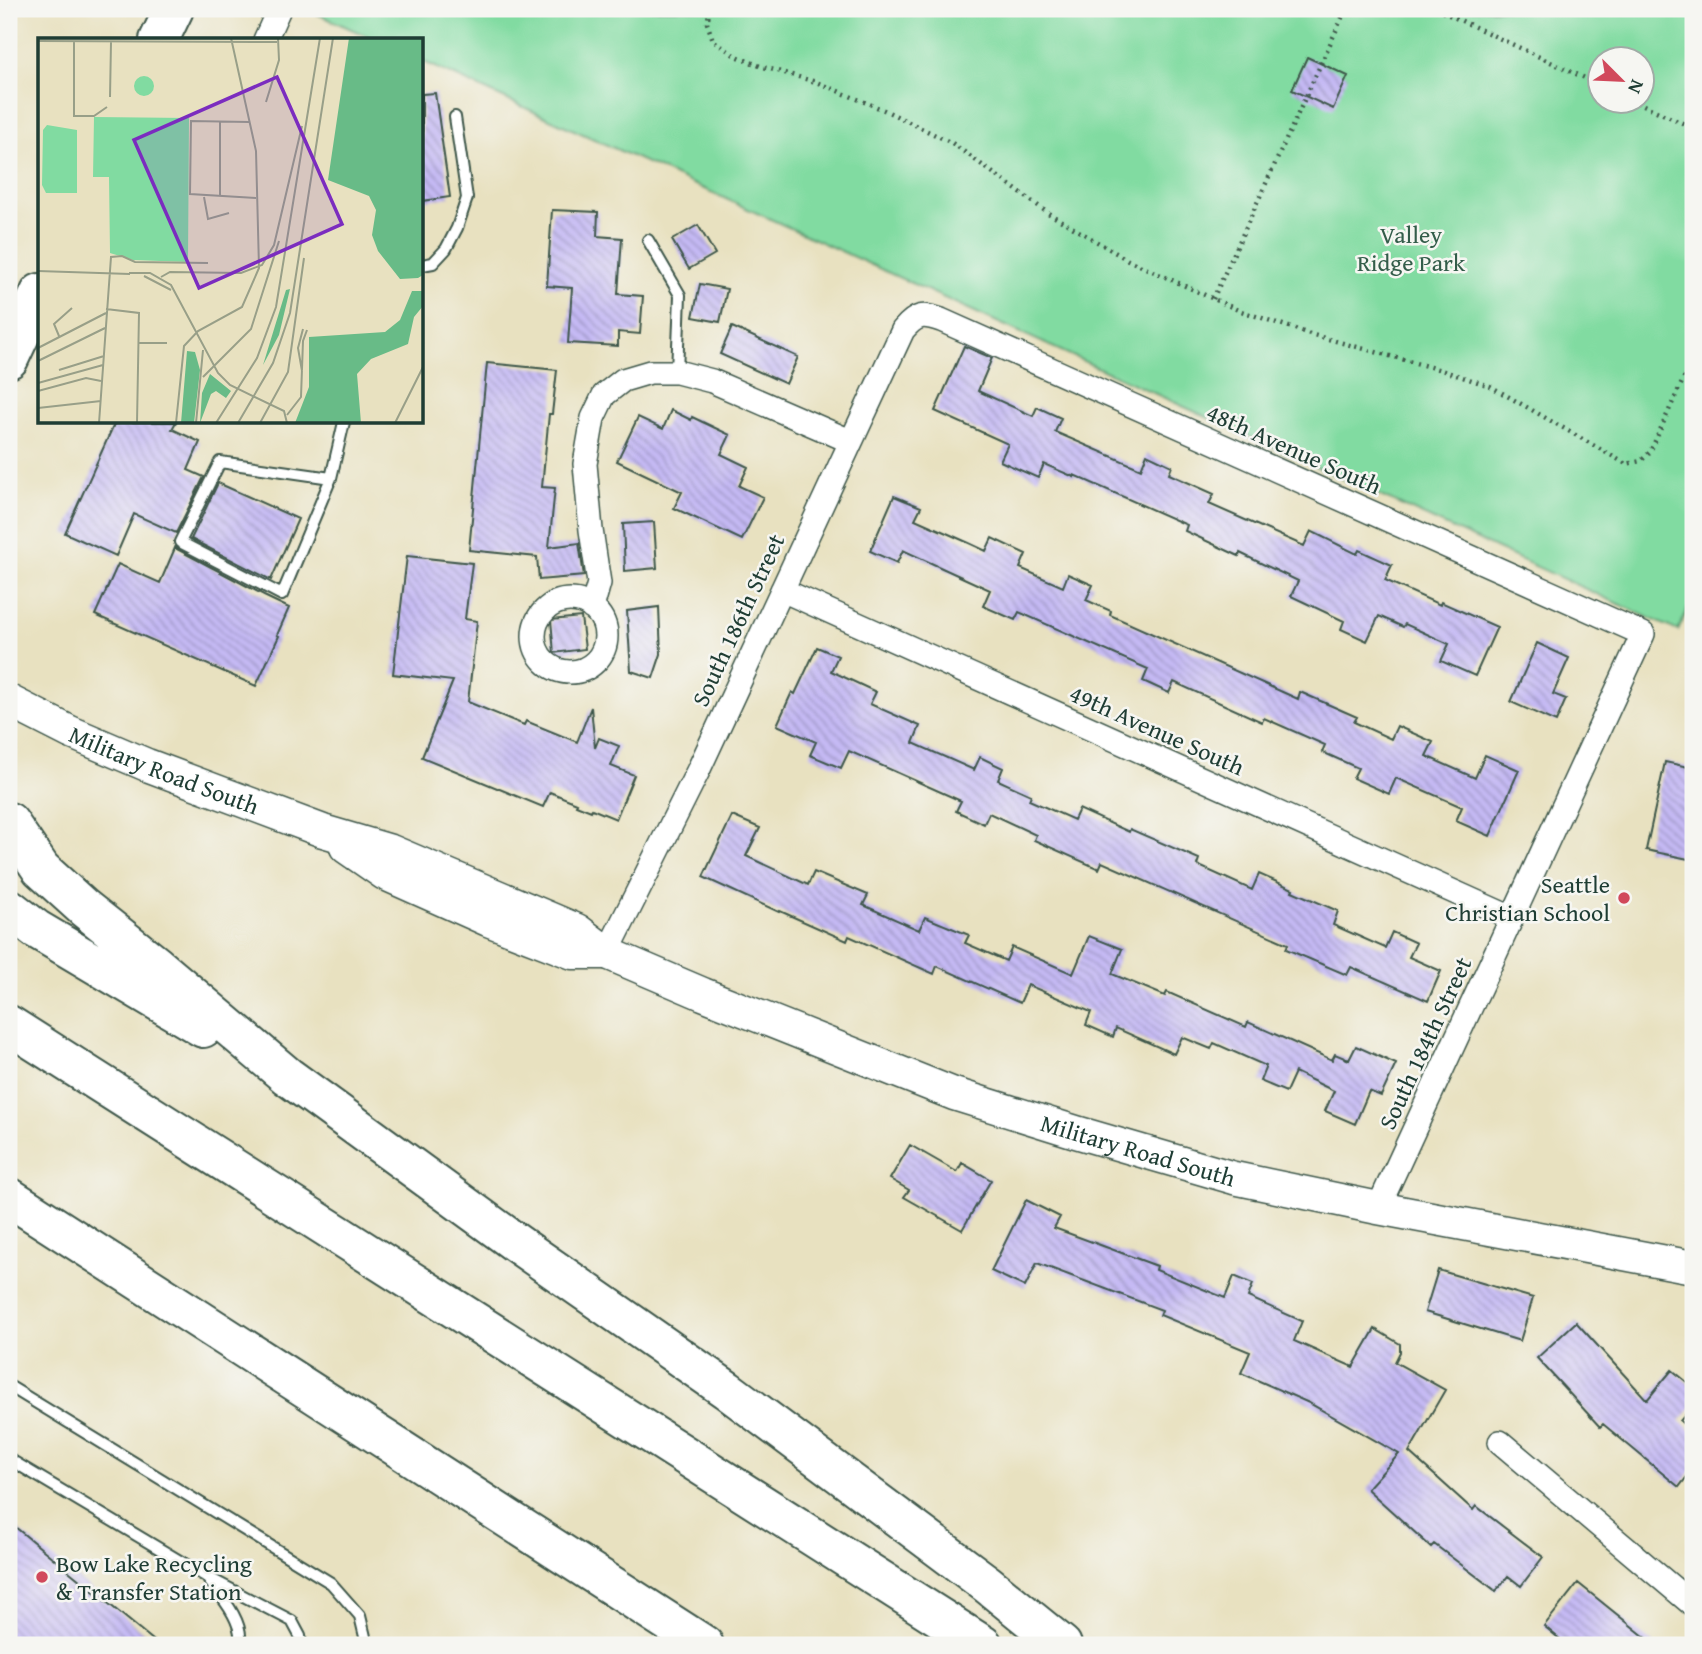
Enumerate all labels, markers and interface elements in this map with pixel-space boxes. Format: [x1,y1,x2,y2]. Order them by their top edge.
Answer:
inset map [38,38,424,424]
north arrow [1586,46,1656,116]
text: N [1621,75,1652,99]
park label: Valley Ridge Park [1357,217,1466,280]
street label: 48th Avenue South [1201,395,1388,503]
street label: South 186th Street [683,527,794,712]
street label: 49th Avenue South [1064,676,1251,784]
street label: Military Road South [64,716,265,823]
place label: Seattle Christian School [1445,867,1610,930]
marker: Seattle Christian School [1616,890,1632,906]
street label: South 184th Street [1370,950,1481,1135]
street label: Military Road South [1036,1105,1240,1195]
place label: Bow Lake Recycling & Transfer Station [56,1546,252,1609]
marker: Bow Lake Recycling & Transfer Station [34,1569,50,1585]

